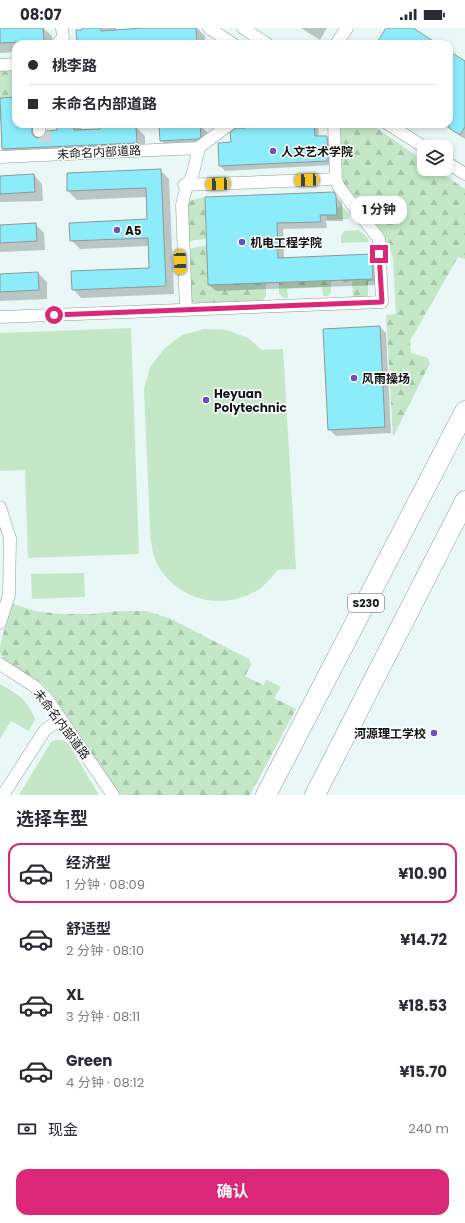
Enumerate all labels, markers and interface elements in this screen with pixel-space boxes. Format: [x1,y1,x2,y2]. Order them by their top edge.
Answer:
text: 08:07 [20,4,62,25]
text: 桃李路 [52,55,97,76]
text: 未命名内部道路 [52,93,157,114]
map controls [417,140,453,176]
button: layers [417,140,453,176]
street label: 未命名内部道路 [57,141,141,163]
place label: 人文艺术学院 [281,143,353,160]
marker: 人文艺术学院 [268,146,278,156]
car [295,174,319,186]
car [206,178,230,190]
callout: 1 分钟 [351,196,407,224]
text: 1 分钟 [362,200,396,219]
place label: A5 [125,222,142,239]
marker: A5 [112,225,122,235]
place label: 机电工程学院 [250,234,322,251]
marker: 机电工程学院 [237,237,247,247]
route end [370,245,388,263]
car [174,250,186,274]
route start [45,306,63,324]
place label: 风雨操场 [362,370,410,387]
marker: 风雨操场 [349,373,359,383]
place label: Heyuan Polytechnic [214,385,287,416]
marker: Heyuan Polytechnic [201,395,211,405]
road number: S230 [348,594,384,612]
street label: 未命名内部道路 [30,685,94,763]
place label: 河源理工学校 [354,725,426,742]
marker: 河源理工学校 [429,728,439,738]
text: 选择车型 [16,806,88,831]
text: 经济型 [66,852,111,873]
icon: car [18,855,54,891]
text: ¥10.90 [398,863,447,884]
text: 1 分钟 · 08:09 [66,875,145,894]
text: 舒适型 [66,918,111,939]
icon: car [18,921,54,957]
text: ¥14.72 [400,929,447,950]
text: 2 分钟 · 08:10 [66,941,144,960]
text: XL [66,984,84,1005]
icon: car [18,987,54,1023]
text: ¥18.53 [399,995,447,1016]
text: 3 分钟 · 08:11 [66,1007,140,1026]
text: Green [66,1050,112,1071]
icon: car [18,1053,54,1089]
text: ¥15.70 [400,1061,447,1082]
text: 4 分钟 · 08:12 [66,1073,144,1092]
icon: cash [16,1118,38,1140]
text: 现金 [48,1119,78,1140]
text: 240 m [408,1119,449,1138]
button: 确认 [16,1169,449,1215]

